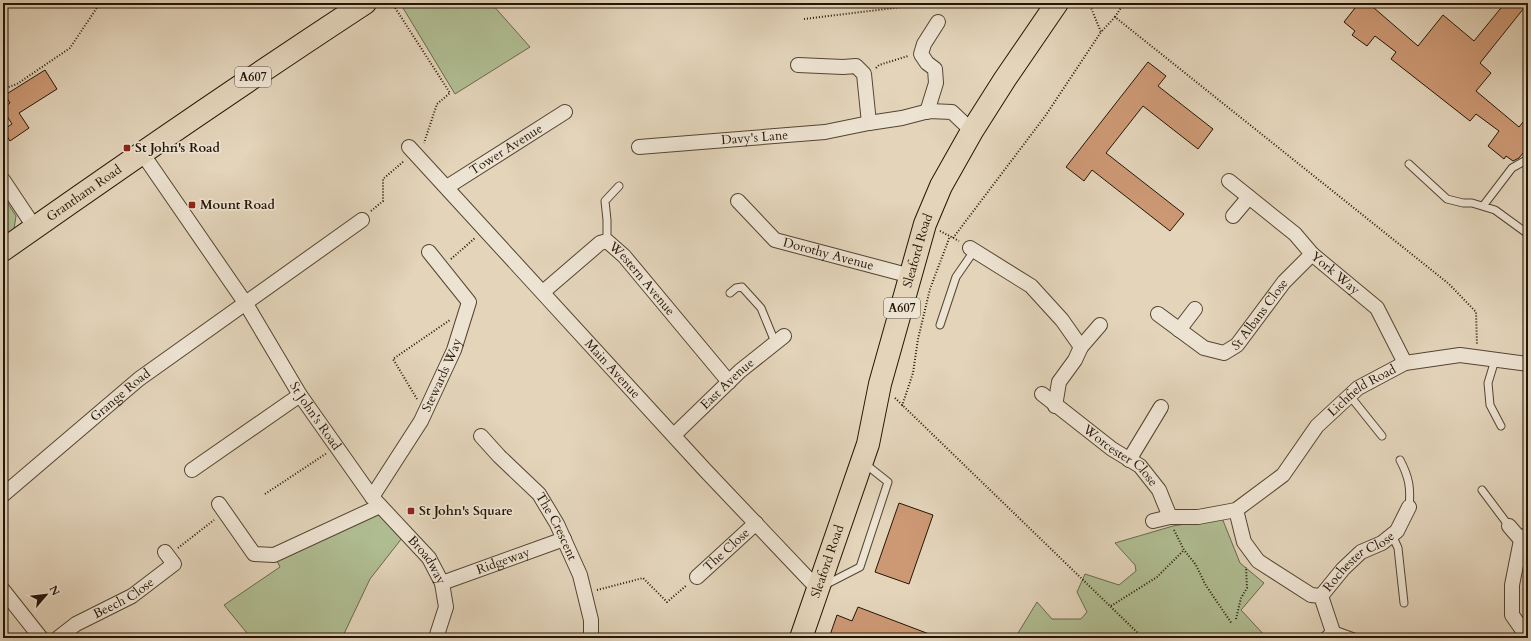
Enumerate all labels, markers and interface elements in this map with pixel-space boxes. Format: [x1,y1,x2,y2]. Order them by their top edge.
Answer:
road number: A607 [235,67,271,87]
street label: Tower Avenue [466,119,546,179]
street label: Davy's Lane [720,126,789,149]
place label: St John's Road [135,139,221,157]
marker: St John's Road [122,143,132,153]
street label: Grantham Road [43,161,125,226]
place label: Mount Road [200,196,275,214]
marker: Mount Road [187,200,197,210]
street label: Sleaford Road [899,211,937,290]
street label: Dorothy Avenue [781,234,876,275]
street label: Western Avenue [604,237,679,320]
street label: York Way [1307,248,1364,299]
street label: St Albans Close [1228,275,1292,355]
road number: A607 [884,298,920,318]
street label: Main Avenue [581,335,644,403]
street label: Stewards Way [418,336,466,415]
street label: East Avenue [697,354,758,414]
street label: Lichfield Road [1324,360,1399,421]
street label: Grange Road [86,365,154,426]
street label: St John's Road [285,378,345,454]
street label: Worcester Close [1078,420,1162,490]
street label: The Crescent [531,489,581,563]
place label: St John's Square [419,502,513,520]
marker: St John's Square [406,506,416,516]
street label: Sleaford Road [807,522,848,600]
street label: The Close [700,524,754,576]
street label: Rochester Close [1319,527,1398,596]
street label: Broadway [404,532,450,588]
street label: Ridgeway [474,543,533,579]
street label: Beech Close [90,573,158,623]
north arrow [26,575,66,615]
text: N [46,583,63,599]

